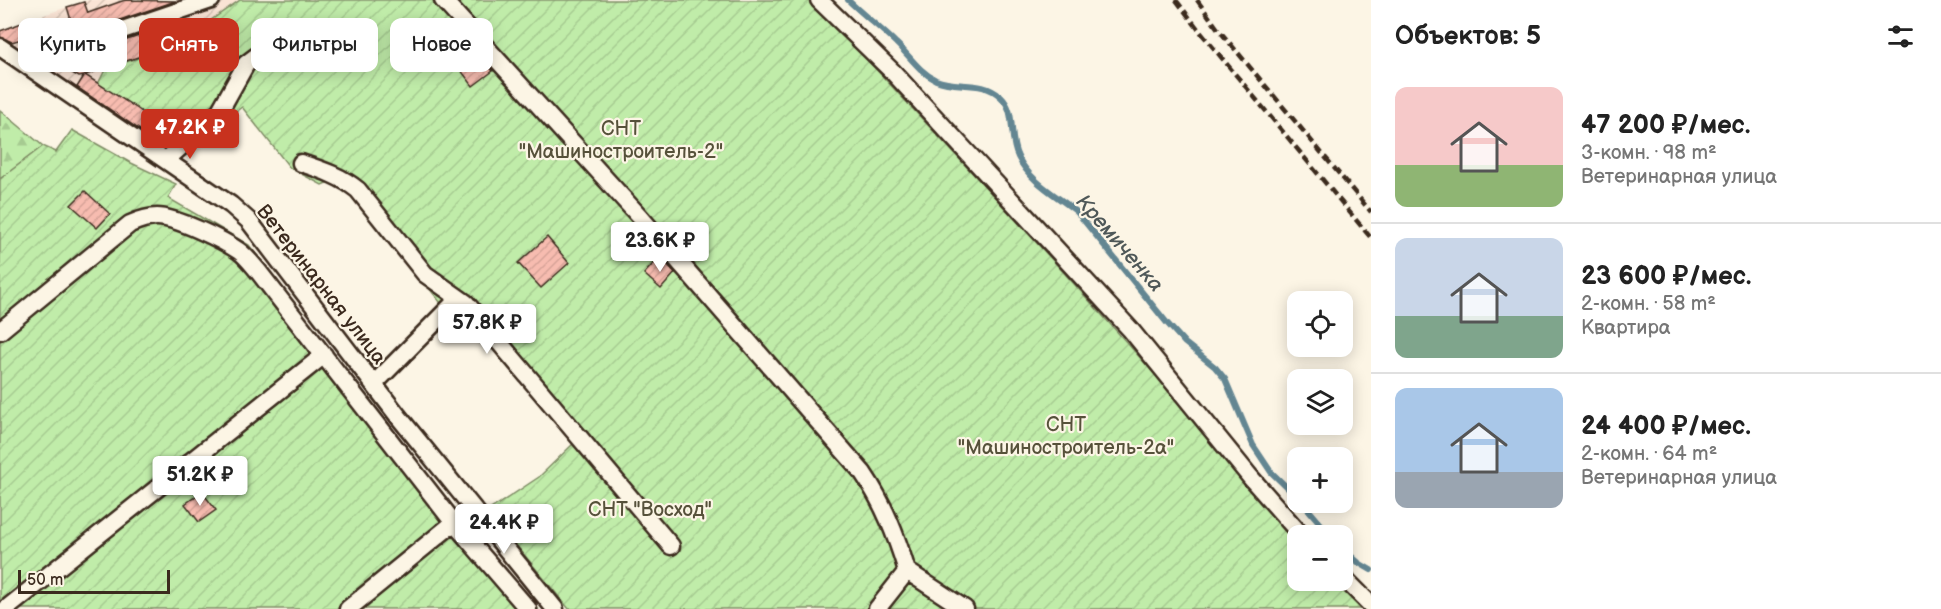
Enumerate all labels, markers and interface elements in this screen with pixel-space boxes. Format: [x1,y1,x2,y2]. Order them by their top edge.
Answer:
chip: Купить [18,18,127,72]
chip: Снять [139,18,239,72]
chip: Фильтры [251,18,378,72]
chip: Новое [390,18,493,72]
icon: filters [1884,20,1917,53]
text: Объектов: 5 [1395,21,1541,52]
pin: 47.2K ₽ [135,109,245,160]
text: 47 200 ₽/мес. [1581,110,1750,141]
icon: home [1443,111,1515,183]
text: 47.2K ₽ [155,116,225,140]
park label: СНТ "Машиностроитель-2" [519,117,723,164]
text: 3-комн. · 98 m² [1581,141,1717,165]
text: Ветеринарная улица [1581,165,1777,189]
water label: Кремиченка [1071,190,1169,297]
street label: Ветеринарная улица [251,200,391,369]
pin: 23.6K ₽ [605,222,715,273]
text: 23.6K ₽ [625,229,695,253]
text: 23 600 ₽/мес. [1581,261,1752,292]
icon: home [1443,262,1515,334]
map controls [1287,291,1353,591]
button: locate [1287,291,1353,357]
text: 2-комн. · 58 m² [1581,292,1716,316]
pin: 57.8K ₽ [432,304,542,355]
text: 57.8K ₽ [452,311,522,335]
text: Квартира [1581,316,1671,340]
button: layers [1287,369,1353,435]
text: 24 400 ₽/мес. [1581,411,1751,442]
icon: home [1443,412,1515,484]
park label: СНТ "Машиностроитель-2а" [958,413,1174,460]
text: 2-комн. · 64 m² [1581,442,1717,466]
button: + [1287,447,1353,513]
pin: 51.2K ₽ [145,456,255,507]
text: 51.2K ₽ [167,463,233,487]
text: Ветеринарная улица [1581,466,1777,490]
park label: СНТ "Восход" [588,498,712,522]
pin: 24.4K ₽ [449,504,559,555]
text: 24.4K ₽ [469,511,539,535]
button: − [1287,525,1353,591]
scale bar [18,567,170,594]
text: 50 m [27,571,63,590]

